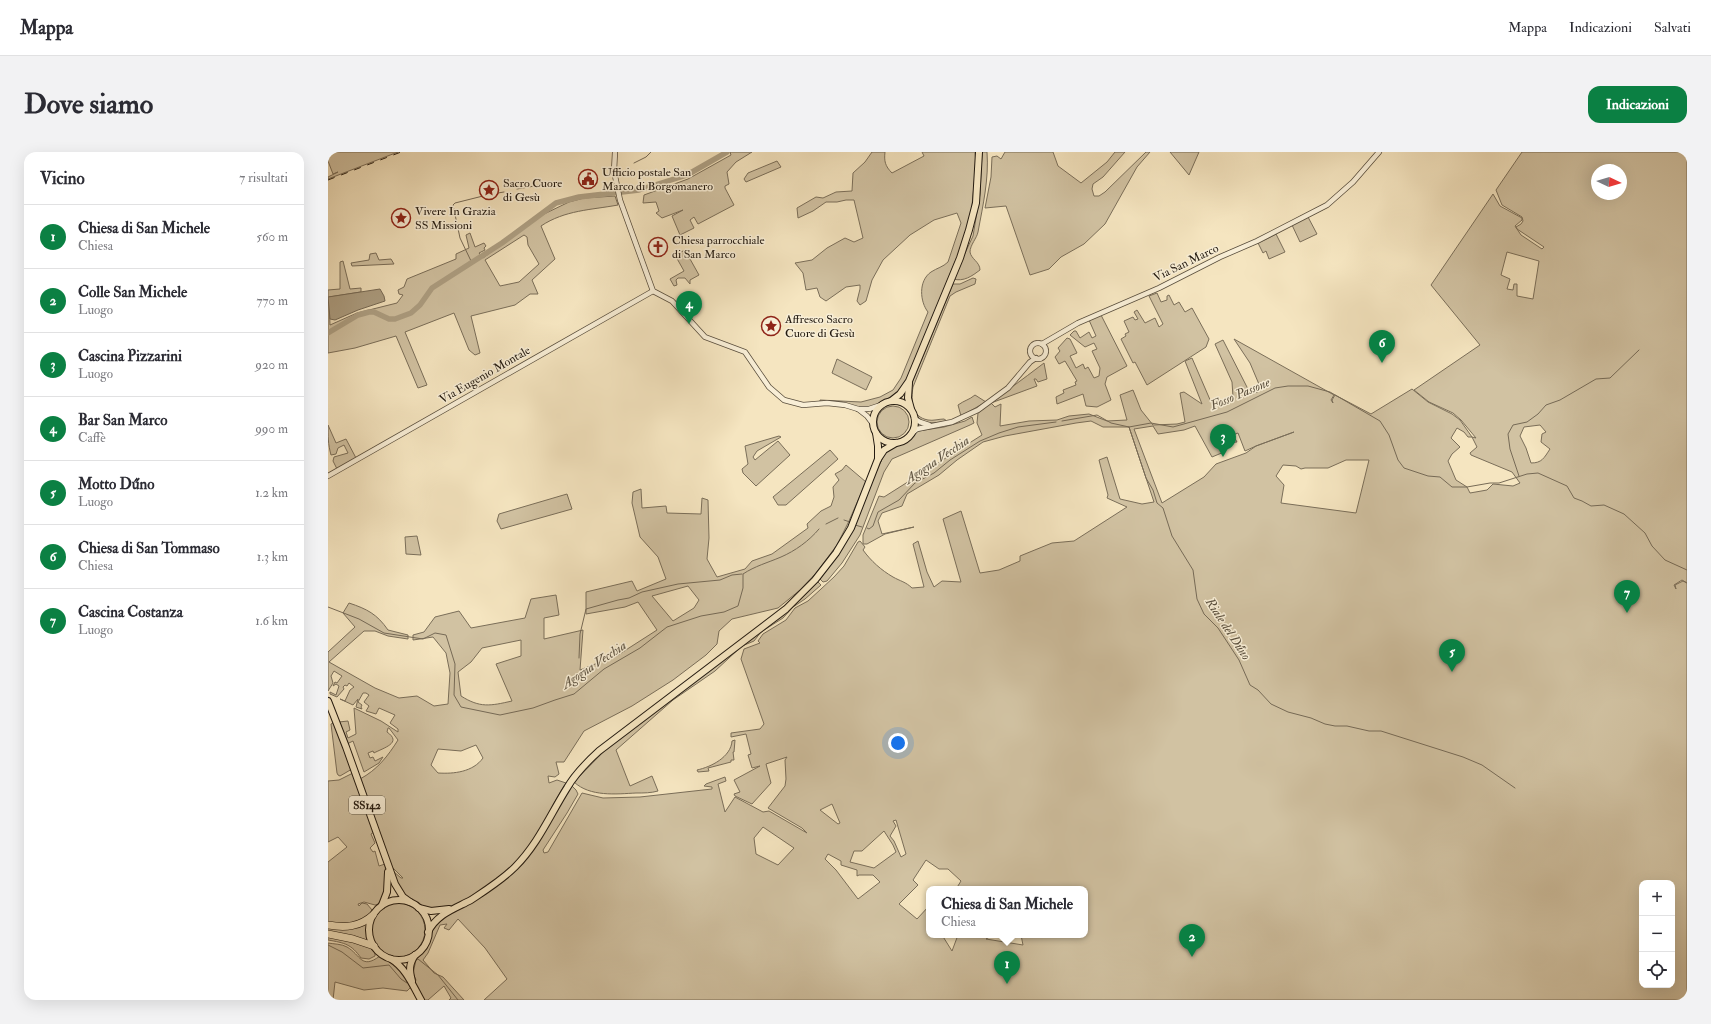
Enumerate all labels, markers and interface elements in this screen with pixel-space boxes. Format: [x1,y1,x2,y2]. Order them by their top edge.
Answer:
text: Mappa [20,16,73,40]
text: Mappa [1508,19,1547,36]
text: Indicazioni [1569,19,1632,36]
text: Salvati [1654,19,1691,36]
button: Indicazioni [1588,86,1687,123]
text: Dove siamo [24,87,153,122]
north arrow [1591,164,1627,200]
place label: Ufficio postale San Marco di Borgomanero [602,165,713,194]
text: Vicino [40,168,85,189]
public building icon: Ufficio postale San Marco di Borgomanero [577,168,599,190]
text: 7 risultati [239,170,288,186]
place label: Sacro Cuore di Gesù [503,176,562,205]
place icon: Sacro Cuore di Gesù [478,179,500,201]
place label: Vivere In Grazia SS Missioni [415,204,497,233]
place icon: Vivere In Grazia SS Missioni [390,207,412,229]
text: Chiesa di San Michele [78,219,210,238]
text: 1 [51,229,55,245]
text: 560 m [256,229,288,245]
place label: Chiesa parrocchiale di San Marco [672,233,765,262]
church icon: Chiesa parrocchiale di San Marco [647,236,669,258]
text: Chiesa [78,238,113,254]
street label: Via San Marco [1151,241,1221,285]
text: Colle San Michele [78,283,187,302]
pin: 4 [676,291,702,324]
text: 2 [50,293,56,309]
text: 770 m [257,293,288,309]
text: Luogo [78,302,113,318]
place label: Affresco Sacro Cuore di Gesù [784,312,855,341]
place icon: Affresco Sacro Cuore di Gesù [760,315,782,337]
pin: 6 [1369,330,1395,363]
street label: Via Eugenio Montale [437,343,533,407]
text: Cascina Pizzarini [78,347,182,366]
text: 3 [51,357,56,373]
text: 920 m [255,357,288,373]
text: Luogo [78,366,113,382]
water label: Fosso Passone [1207,374,1273,414]
text: Bar San Marco [78,411,167,430]
text: 4 [49,421,57,437]
text: 990 m [255,421,288,437]
pin: 3 [1210,424,1236,457]
text: Caffè [78,430,106,446]
water label: Agogna Vecchia [900,432,973,489]
text: Motto Dűno [78,475,154,494]
text: 5 [50,485,56,501]
text: 1.2 km [255,485,288,501]
text: Luogo [78,494,113,510]
text: Chiesa di San Tommaso [78,539,220,558]
text: 6 [50,549,56,565]
text: 1.3 km [257,549,288,565]
text: Chiesa [78,558,113,574]
pin: 7 [1614,580,1640,613]
water label: Riale del Dűno [1201,594,1254,663]
text: Cascina Costanza [78,603,183,622]
text: 7 [50,613,56,629]
text: 1.6 km [255,613,288,629]
text: Luogo [78,622,113,638]
water label: Agogna Vecchia [557,637,630,694]
pin: 5 [1439,639,1465,672]
your location [888,733,908,753]
road number: SS142 [349,796,385,814]
map controls [1639,880,1675,988]
button: + [1639,880,1675,916]
popup [926,886,1088,938]
text: Chiesa di San Michele [941,895,1073,914]
text: Chiesa [941,914,976,930]
button: − [1639,916,1675,952]
pin: 2 [1179,924,1205,957]
pin: 1 [994,951,1020,984]
button: locate [1639,952,1675,988]

